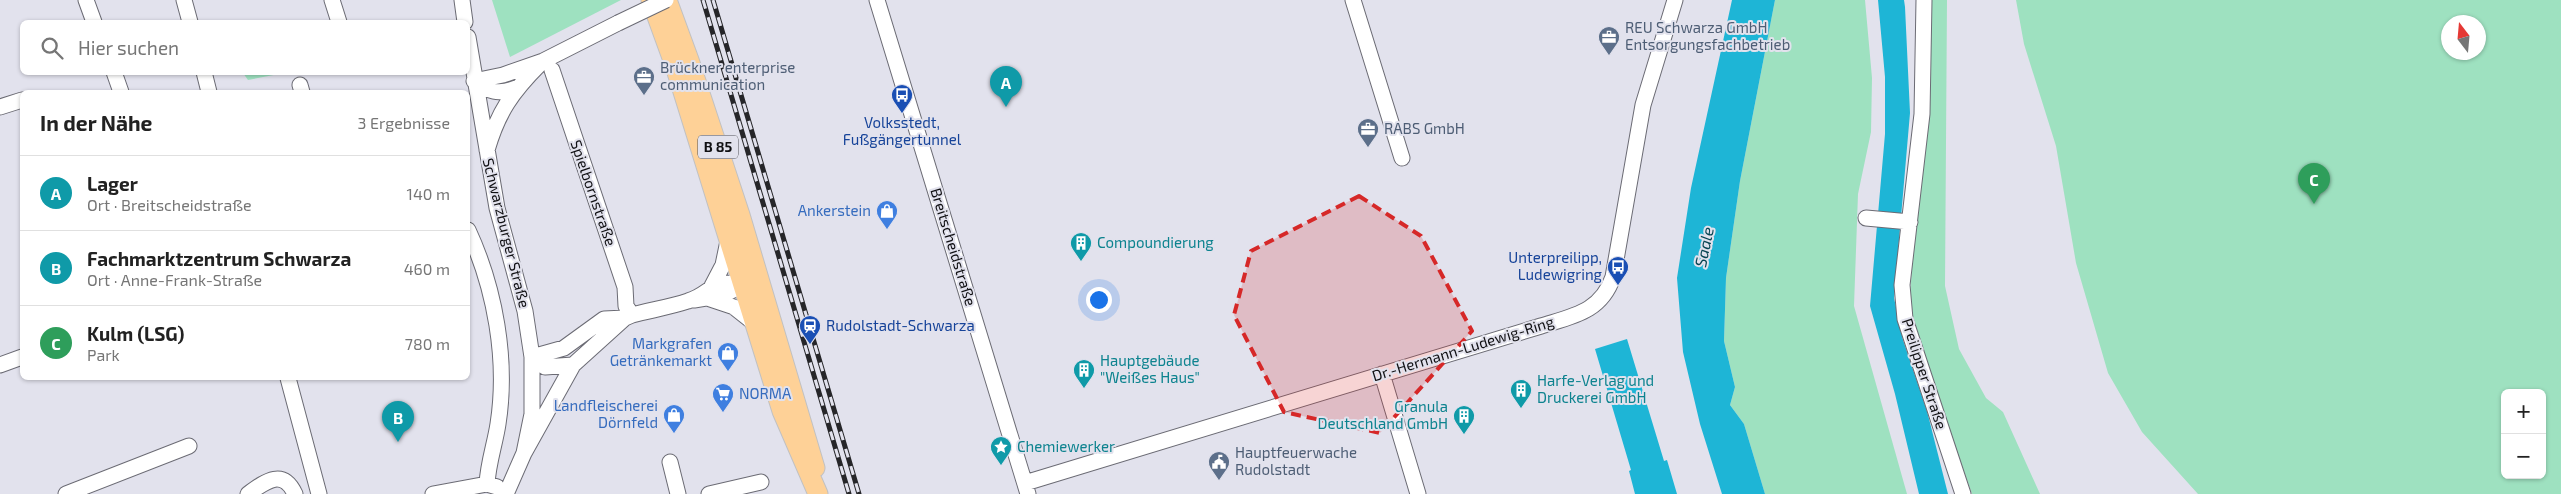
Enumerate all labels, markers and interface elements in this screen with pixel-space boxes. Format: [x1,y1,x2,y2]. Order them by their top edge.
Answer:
north arrow [2441,15,2486,60]
place label: REU Schwarza GmbH Entsorgungsfachbetrieb [1625,18,1790,53]
search box [20,20,470,75]
office icon: REU Schwarza GmbH Entsorgungsfachbetrieb [1597,25,1621,56]
icon: search [38,34,66,62]
text: Hier suchen [78,36,179,59]
place label: Brückner enterprise communication [660,58,795,93]
office icon: Brückner enterprise communication [632,65,656,96]
pin: A [990,66,1022,107]
bus stop icon: Volksstedt, Fußgängertunnel [890,83,914,114]
text: In der Nähe [40,110,152,135]
text: 3 Ergebnisse [358,113,450,132]
place label: Volksstedt, Fußgängertunnel [843,113,962,148]
office icon: RABS GmbH [1356,117,1380,148]
place label: RABS GmbH [1384,119,1465,137]
road number: B 85 [698,136,738,158]
street label: Spielbornstraße [567,137,621,248]
street label: Schwarzburger Straße [480,156,534,309]
pin: C [2298,163,2330,204]
text: Lager [87,172,138,195]
text: A [51,184,61,203]
text: 140 m [407,184,450,203]
street label: Breitscheidstraße [927,186,980,308]
text: Ort · Breitscheidstraße [87,195,252,214]
shop icon: Ankerstein [875,199,899,230]
place label: Ankerstein [798,201,871,219]
water label: Saale [1690,225,1717,269]
building icon: Compoundierung [1069,231,1093,262]
place label: Compoundierung [1097,233,1214,251]
text: Fachmarktzentrum Schwarza [87,247,351,270]
place label: Unterpreilipp, Ludewigring [1508,248,1603,283]
bus stop icon: Unterpreilipp, Ludewigring [1606,255,1630,286]
text: B [51,259,61,278]
text: 460 m [404,259,450,278]
text: Ort · Anne-Frank-Straße [87,270,262,289]
your location [1086,287,1112,313]
street label: Dr.-Hermann-Ludewig-Ring [1370,312,1556,384]
station icon: Rudolstadt-Schwarza [798,314,822,345]
place label: Rudolstadt-Schwarza [826,316,975,334]
street label: Preilipper Straße [1899,316,1951,431]
text: Kulm (LSG) [87,322,184,345]
text: C [51,334,61,353]
text: 780 m [405,334,450,353]
place label: Markgrafen Getränkemarkt [610,334,712,369]
shop icon: Markgrafen Getränkemarkt [716,341,740,372]
text: Park [87,345,120,364]
place label: Hauptgebäude "Weißes Haus" [1100,351,1200,386]
building icon: Hauptgebäude "Weißes Haus" [1072,358,1096,389]
place label: Harfe-Verlag und Druckerei GmbH [1537,371,1654,406]
building icon: Harfe-Verlag und Druckerei GmbH [1509,378,1533,409]
supermarket icon: NORMA [711,382,735,413]
place label: NORMA [739,384,792,402]
map controls [2501,389,2546,479]
button: + [2501,389,2546,434]
place label: Landfleischerei Dörnfeld [554,396,658,431]
place label: Granula Deutschland GmbH [1318,397,1448,432]
pin: B [382,401,414,442]
shop icon: Landfleischerei Dörnfeld [662,403,686,434]
building icon: Granula Deutschland GmbH [1452,404,1476,435]
button: − [2501,434,2546,479]
place icon: Chemiewerker [989,435,1013,466]
place label: Chemiewerker [1017,437,1115,455]
place label: Hauptfeuerwache Rudolstadt [1235,443,1357,478]
public building icon: Hauptfeuerwache Rudolstadt [1207,450,1231,481]

